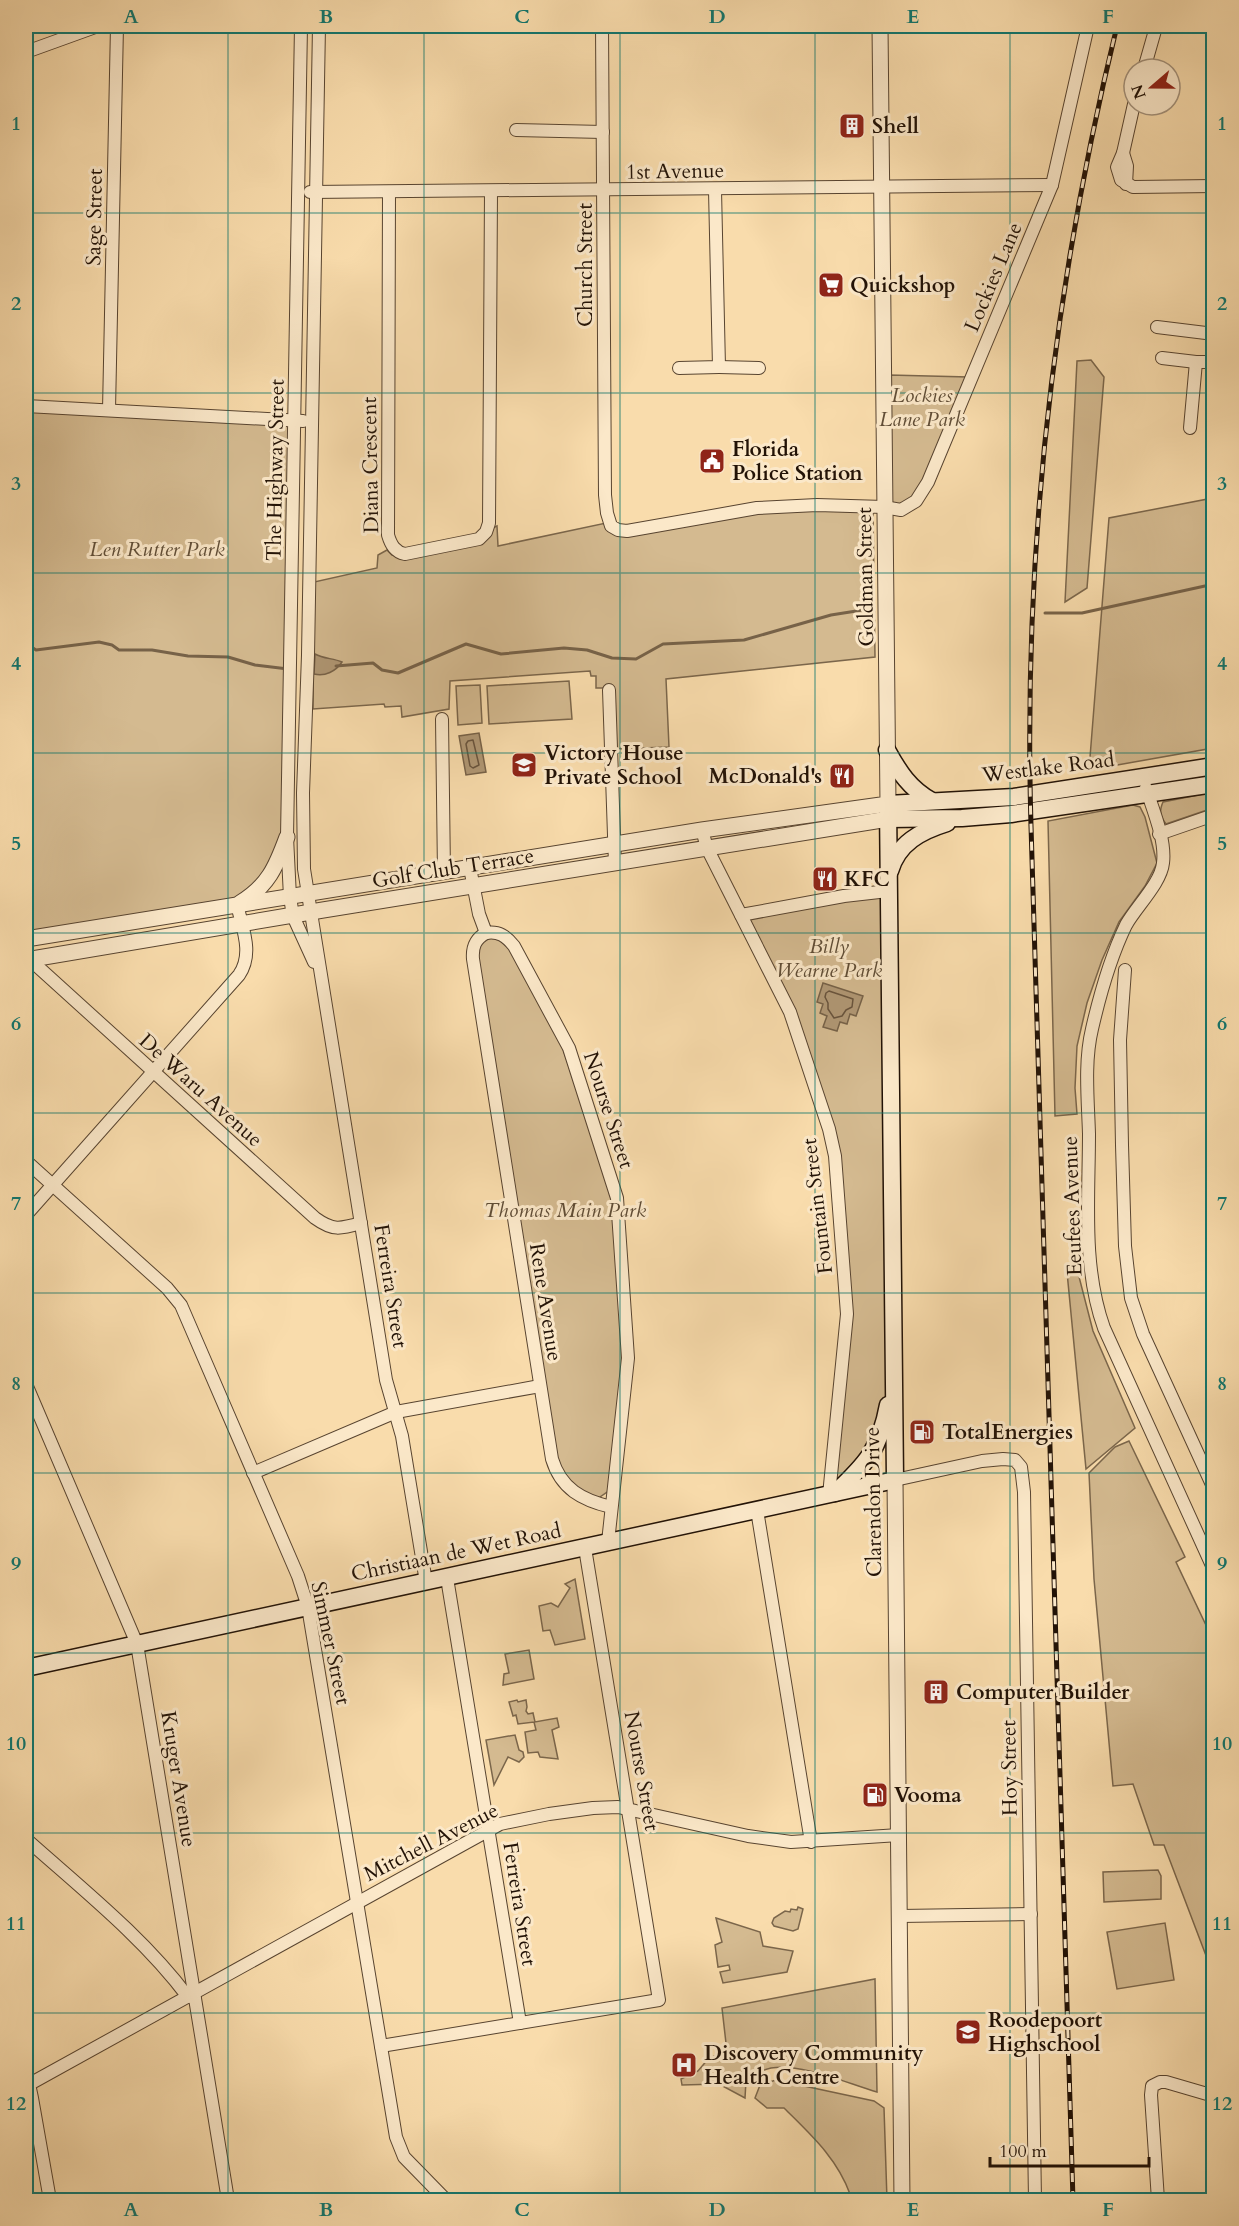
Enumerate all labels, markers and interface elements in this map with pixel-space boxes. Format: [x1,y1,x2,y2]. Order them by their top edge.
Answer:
text: A [123,3,139,30]
text: B [319,3,333,30]
text: C [514,3,530,30]
text: D [708,3,726,30]
text: E [907,3,919,30]
text: F [1102,3,1114,30]
north arrow [1122,57,1182,117]
text: N [1126,81,1152,102]
text: 1 [11,110,21,137]
text: 1 [1217,110,1227,137]
building icon: Shell [837,111,867,141]
place label: Shell [872,112,919,141]
street label: 1st Avenue [626,156,724,187]
street label: Sage Street [79,168,110,266]
street label: Church Street [571,203,600,327]
street label: Lockies Lane [957,218,1030,336]
supermarket icon: Quickshop [816,270,846,300]
place label: Quickshop [850,271,955,300]
text: 2 [11,290,21,317]
text: 2 [1217,290,1227,317]
street label: The Highway Street [259,378,292,561]
park label: Lockies Lane Park [879,381,966,434]
street label: Diana Crescent [355,396,386,534]
place label: Florida Police Station [732,435,863,488]
public building icon: Florida Police Station [697,446,727,476]
text: 3 [11,470,21,497]
text: 3 [1217,470,1227,497]
street label: Goldman Street [850,507,881,647]
park label: Len Rutter Park [89,535,225,564]
text: 4 [11,650,21,677]
text: 4 [1217,650,1227,677]
place label: Victory House Private School [544,739,684,792]
street label: Westlake Road [979,745,1116,790]
school or university icon: Victory House Private School [509,750,539,780]
restaurant icon: McDonald's [827,761,857,791]
place label: McDonald's [708,762,822,791]
text: 5 [11,830,21,857]
text: 5 [1217,830,1227,857]
street label: Golf Club Terrace [370,841,536,896]
restaurant icon: KFC [810,864,840,894]
place label: KFC [844,865,890,894]
park label: Billy Wearne Park [776,932,883,985]
text: 6 [11,1010,21,1037]
text: 6 [1217,1010,1227,1037]
street label: De Waru Avenue [132,1027,269,1154]
street label: Nourse Street [576,1048,641,1173]
street label: Eeufees Avenue [1056,1135,1089,1277]
street label: Fountain Street [795,1136,840,1275]
text: 7 [11,1190,21,1217]
text: 7 [1217,1190,1227,1217]
park label: Thomas Main Park [484,1196,647,1225]
street label: Ferreira Street [366,1222,415,1351]
street label: Rene Avenue [522,1241,569,1363]
text: 8 [11,1370,21,1397]
text: 8 [1217,1370,1227,1397]
fuel station icon: TotalEnergies [907,1417,937,1447]
place label: TotalEnergies [942,1418,1073,1447]
street label: Clarendon Drive [858,1426,889,1577]
street label: Christiaan de Wet Road [348,1516,564,1589]
text: 9 [11,1550,21,1577]
text: 9 [1217,1550,1227,1577]
street label: Simmer Street [303,1579,358,1708]
building icon: Computer Builder [921,1677,951,1707]
place label: Computer Builder [956,1678,1130,1707]
street label: Kruger Avenue [153,1709,204,1849]
street label: Nourse Street [617,1709,666,1834]
street label: Hoy Street [994,1719,1025,1816]
text: 10 [6,1730,26,1757]
text: 10 [1212,1730,1232,1757]
fuel station icon: Vooma [860,1780,890,1810]
place label: Vooma [894,1781,962,1810]
street label: Mitchell Avenue [359,1796,503,1889]
street label: Ferreira Street [495,1840,544,1969]
text: 11 [6,1910,26,1937]
text: 11 [1212,1910,1232,1937]
place label: Roodepoort Highschool [988,2006,1103,2059]
school or university icon: Roodepoort Highschool [953,2017,983,2047]
place label: Discovery Community Health Centre [704,2039,923,2092]
hospital icon: Discovery Community Health Centre [669,2050,699,2080]
text: 12 [6,2090,26,2117]
text: 12 [1212,2090,1232,2117]
scale bar [990,2130,1149,2168]
text: 100 m [999,2139,1047,2164]
text: A [123,2196,139,2223]
text: B [319,2196,333,2223]
text: C [514,2196,530,2223]
text: D [708,2196,726,2223]
text: E [907,2196,919,2223]
text: F [1102,2196,1114,2223]

